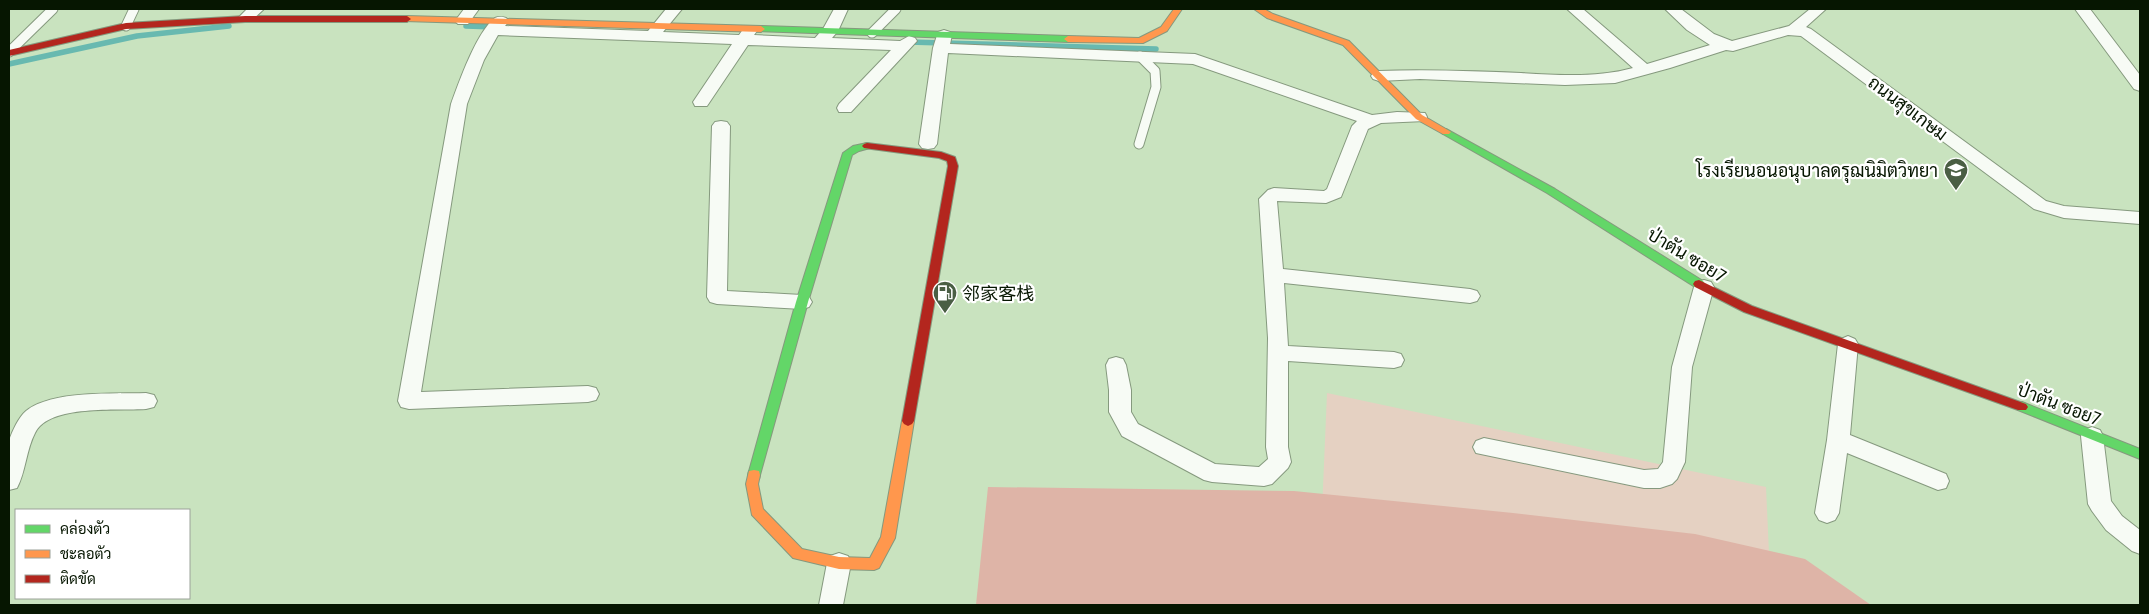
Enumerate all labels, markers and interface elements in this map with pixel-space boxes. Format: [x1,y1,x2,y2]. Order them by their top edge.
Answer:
street label: ถนนสุขเกษม [1863,71,1952,146]
school or university icon: โรงเรียนอนอนุบาลดรุฌนิมิตวิทยา [1943,157,1969,191]
place label: โรงเรียนอนอนุบาลดรุฌนิมิตวิทยา [1695,158,1938,183]
street label: ป่าตัน ซอย7 [1644,223,1730,287]
fuel station icon: 邻家客栈 [932,280,958,314]
place label: 邻家客栈 [962,283,1034,304]
street label: ป่าตัน ซอย7 [2014,378,2104,430]
legend [15,509,190,599]
text: คล่องตัว [60,519,110,538]
text: ชะลอตัว [60,545,111,563]
text: ติดขัด [60,570,96,588]

